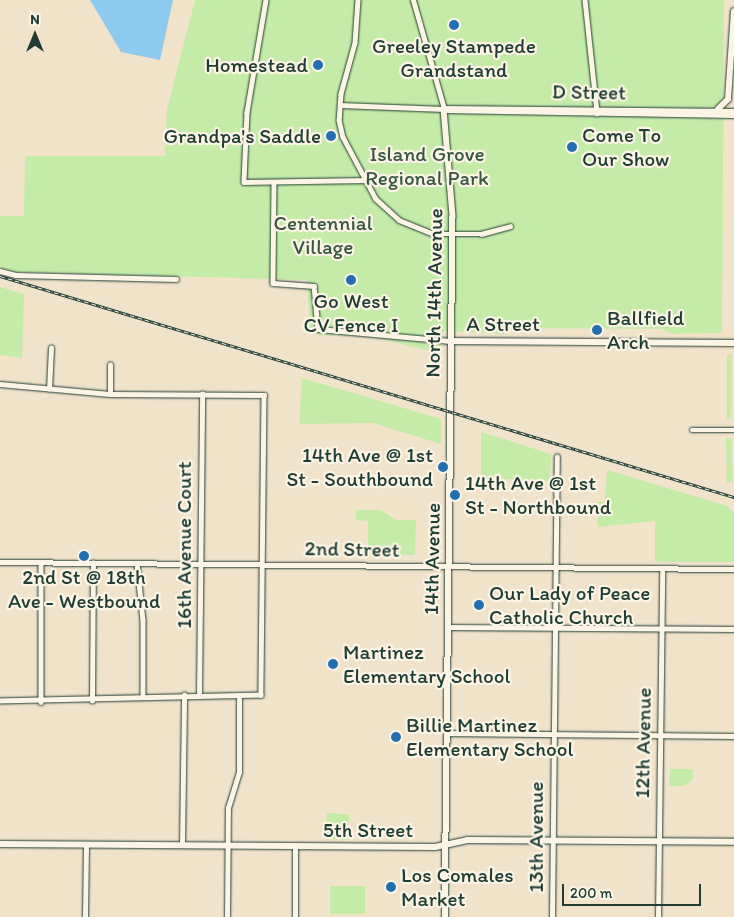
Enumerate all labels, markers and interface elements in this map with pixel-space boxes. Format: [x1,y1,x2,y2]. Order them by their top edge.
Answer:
north arrow [10,10,60,60]
text: N [30,11,40,28]
marker: Greeley Stampede Grandstand [448,19,460,31]
place label: Greeley Stampede Grandstand [372,33,536,83]
place label: Homestead [205,52,308,78]
marker: Homestead [312,59,324,71]
street label: D Street [552,79,626,105]
place label: Come To Our Show [582,122,670,172]
place label: Grandpa's Saddle [164,123,321,149]
marker: Grandpa's Saddle [325,130,337,142]
park label: Island Grove Regional Park [365,141,489,191]
marker: Come To Our Show [566,141,578,153]
street label: North 14th Avenue [420,209,448,377]
park label: Centennial Village [273,210,373,260]
marker: Go West CV Fence I [345,274,357,286]
place label: Go West CV Fence I [304,288,398,338]
place label: Ballfield Arch [607,305,684,355]
street label: A Street [466,311,540,337]
marker: Ballfield Arch [591,324,603,336]
place label: 14th Ave @ 1st St - Southbound [286,442,433,492]
marker: 14th Ave @ 1st St - Southbound [437,461,449,473]
street label: 16th Avenue Court [171,462,197,628]
place label: 14th Ave @ 1st St - Northbound [465,470,611,520]
marker: 14th Ave @ 1st St - Northbound [449,489,461,501]
street label: 14th Avenue [418,503,446,615]
street label: 2nd Street [305,536,399,562]
marker: 2nd St @ 18th Ave - Westbound [78,550,90,562]
place label: 2nd St @ 18th Ave - Westbound [8,564,160,614]
place label: Our Lady of Peace Catholic Church [489,580,652,630]
marker: Our Lady of Peace Catholic Church [473,599,485,611]
place label: Martinez Elementary School [343,639,510,689]
marker: Martinez Elementary School [327,658,339,670]
street label: 12th Avenue [629,688,657,798]
place label: Billie Martinez Elementary School [406,712,573,762]
marker: Billie Martinez Elementary School [390,731,402,743]
street label: 13th Avenue [523,782,549,892]
street label: 5th Street [323,817,413,843]
place label: Los Comales Market [401,862,514,912]
scale bar [564,874,703,906]
marker: Los Comales Market [385,881,397,893]
text: 200 m [570,884,612,902]

